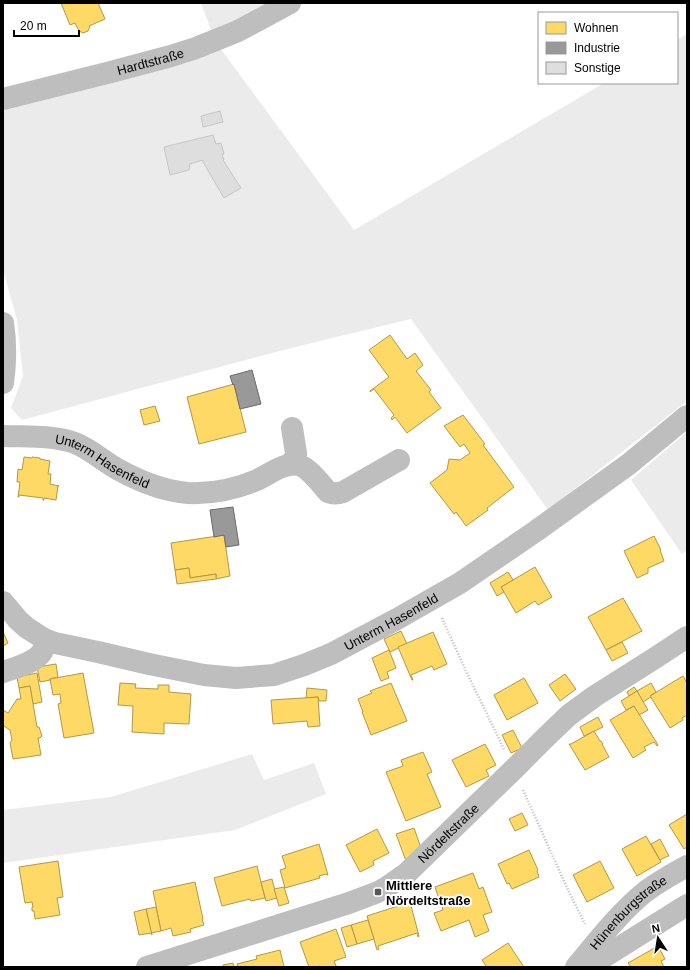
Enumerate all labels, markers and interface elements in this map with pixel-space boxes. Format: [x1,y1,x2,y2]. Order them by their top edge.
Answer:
scale bar [14,12,79,38]
legend [538,12,678,84]
text: 20 m [20,19,47,33]
text: Wohnen [574,21,618,35]
text: Industrie [574,41,620,55]
street label: Hardtstraße [115,45,186,78]
text: Sonstige [574,61,621,75]
street label: Unterm Hasenfeld [54,431,152,491]
street label: Unterm Hasenfeld [342,590,441,654]
street label: Nördeltstraße [415,801,482,866]
street label: Hünenburgstraße [587,872,670,953]
place label: Mittlere Nördeltstraße [386,878,471,908]
marker: Mittlere Nördeltstraße [373,887,383,897]
north arrow [638,918,678,958]
text: N [651,922,661,935]

